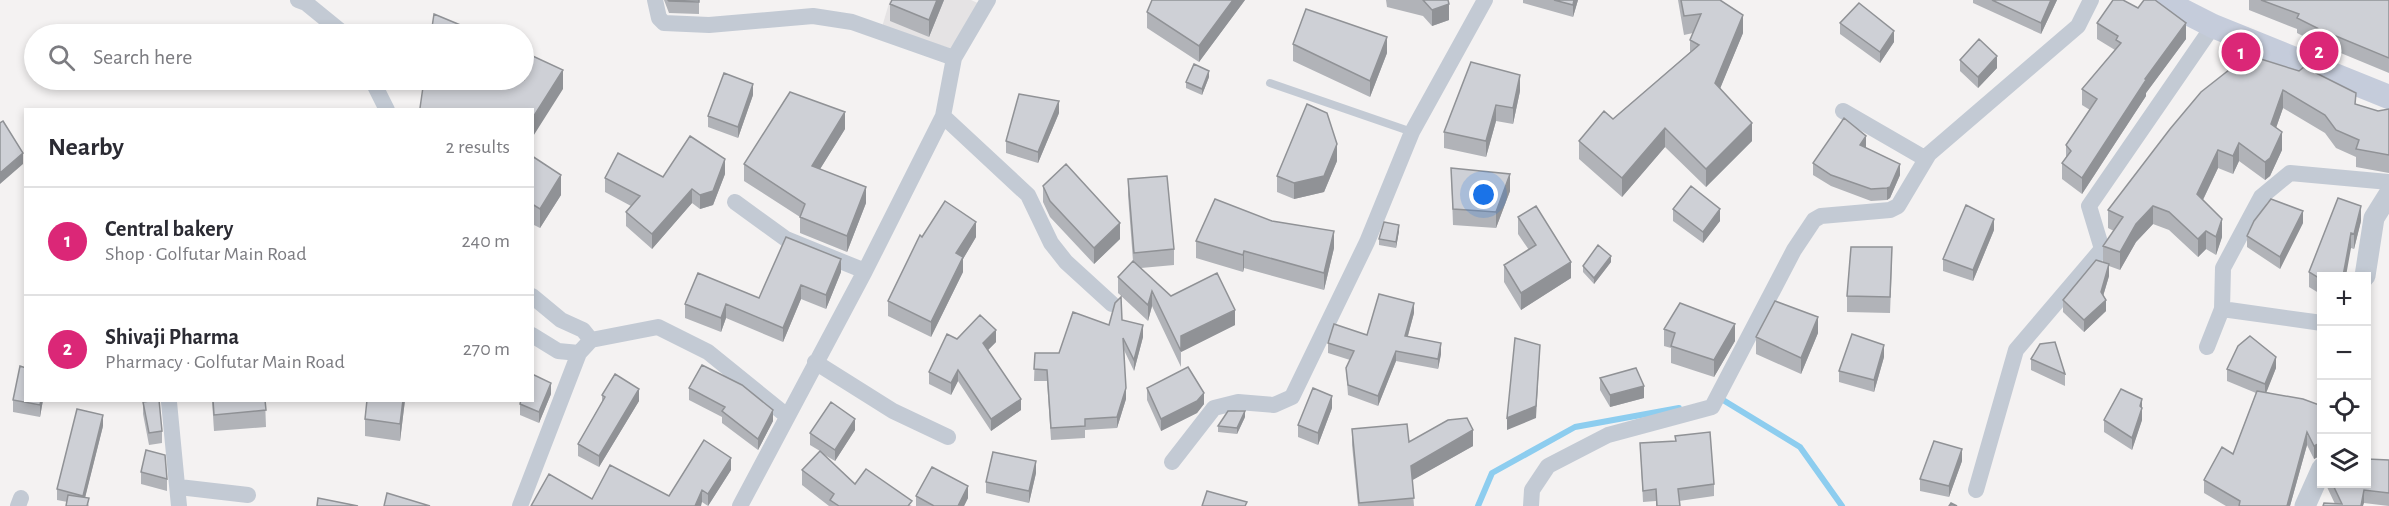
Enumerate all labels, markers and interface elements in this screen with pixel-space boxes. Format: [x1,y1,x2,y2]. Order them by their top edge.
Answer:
search box [24,24,534,90]
pin: 2 [2300,28,2338,74]
pin: 1 [2222,29,2260,74]
icon: search [45,41,78,74]
text: Search here [93,46,192,68]
text: Nearby [48,134,124,160]
text: 2 results [446,137,510,157]
your location [1469,180,1498,209]
text: Central bakery [105,218,233,240]
text: 1 [64,231,71,251]
text: 240 m [461,231,510,251]
text: Shop · Golfutar Main Road [105,244,307,264]
map controls [2317,272,2371,488]
button: + [2317,272,2371,326]
text: Shivaji Pharma [105,326,239,348]
button: − [2317,326,2371,380]
text: 2 [63,339,72,359]
text: 270 m [463,339,510,359]
text: Pharmacy · Golfutar Main Road [105,352,345,372]
button: locate [2317,380,2371,434]
button: layers [2317,434,2371,488]

